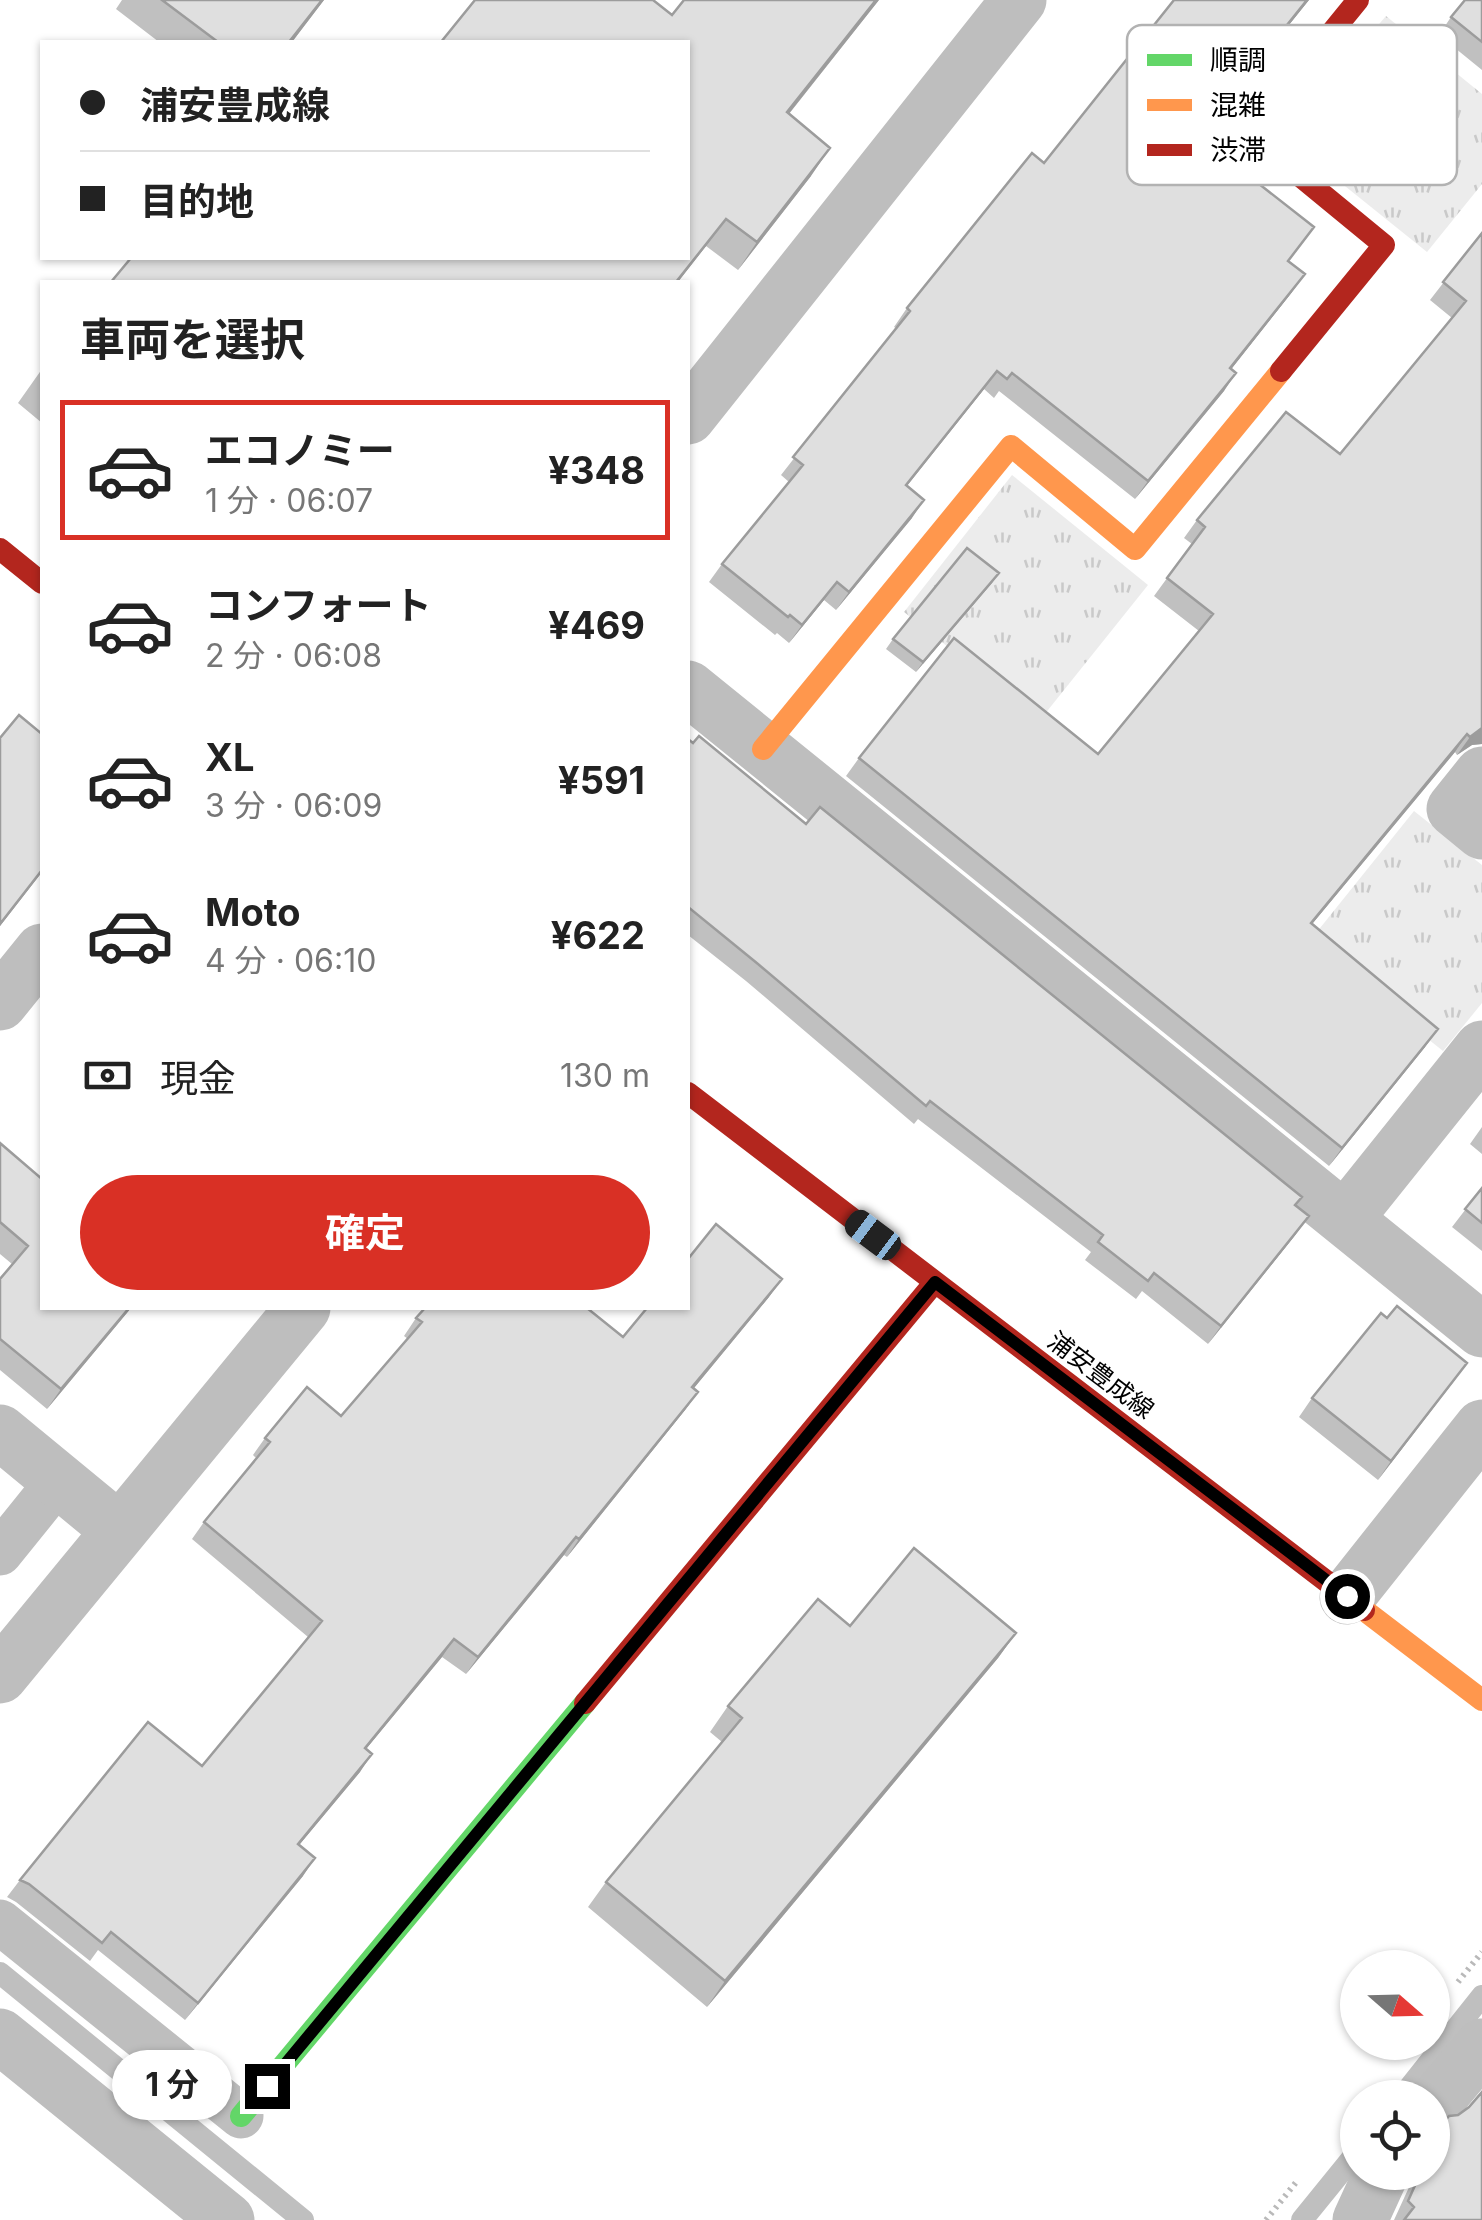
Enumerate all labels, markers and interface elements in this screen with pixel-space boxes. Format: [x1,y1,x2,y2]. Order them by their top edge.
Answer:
legend [1127,25,1457,185]
text: 順調 [1210,43,1266,77]
text: 浦安豊成線 [140,82,330,128]
text: 混雑 [1210,88,1266,122]
text: 渋滞 [1210,133,1266,167]
text: 目的地 [140,178,254,224]
text: 車両を選択 [80,312,305,367]
icon: car [85,425,175,515]
text: エコノミー [205,427,395,473]
text: ¥348 [548,447,645,493]
text: 1 分 · 06:07 [205,481,373,520]
icon: car [85,580,175,670]
text: コンフォート [205,582,432,628]
text: ¥469 [548,602,645,648]
text: 2 分 · 06:08 [205,636,382,675]
text: XL [205,734,255,780]
icon: car [85,735,175,825]
text: ¥591 [558,757,645,803]
text: 3 分 · 06:09 [205,786,382,825]
text: Moto [205,889,301,935]
icon: car [85,890,175,980]
text: ¥622 [551,912,645,958]
text: 4 分 · 06:10 [205,941,376,980]
icon: cash [80,1048,135,1103]
text: 現金 [160,1055,236,1101]
text: 130 m [560,1056,650,1095]
button: 確定 [80,1175,650,1290]
car [840,1205,906,1265]
street label: 浦安豊成線 [1042,1325,1160,1425]
route start [1325,1574,1370,1619]
north arrow [1340,1950,1450,2060]
map controls [1340,1950,1450,2190]
callout: 1 分 [112,2051,232,2121]
route end [245,2064,290,2109]
text: 1 分 [145,2065,199,2104]
button: locate [1340,2080,1450,2190]

